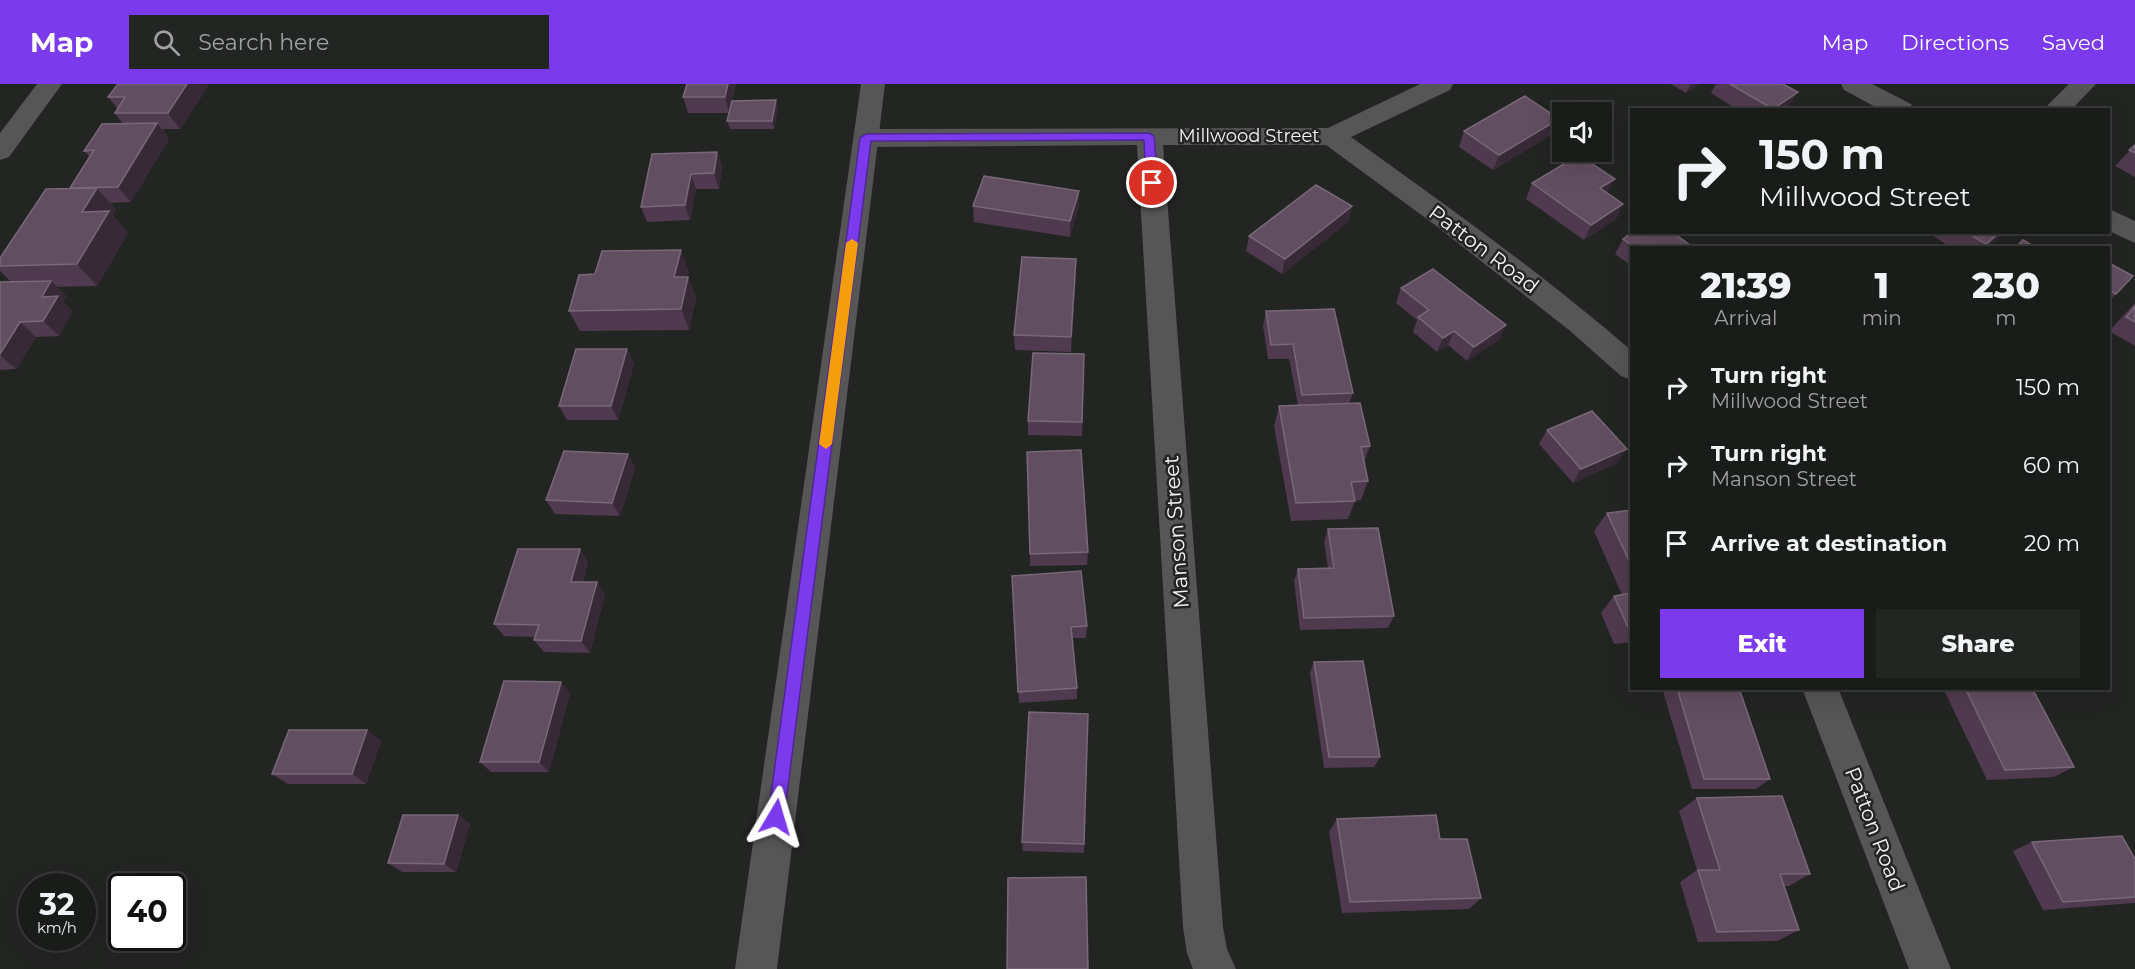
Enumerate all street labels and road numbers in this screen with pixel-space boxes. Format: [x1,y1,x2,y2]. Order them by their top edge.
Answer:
street label: Millwood Street [1178,125,1320,147]
street label: Patton Road [1424,200,1544,298]
street label: Manson Street [1158,455,1194,609]
street label: Patton Road [1840,763,1910,895]

